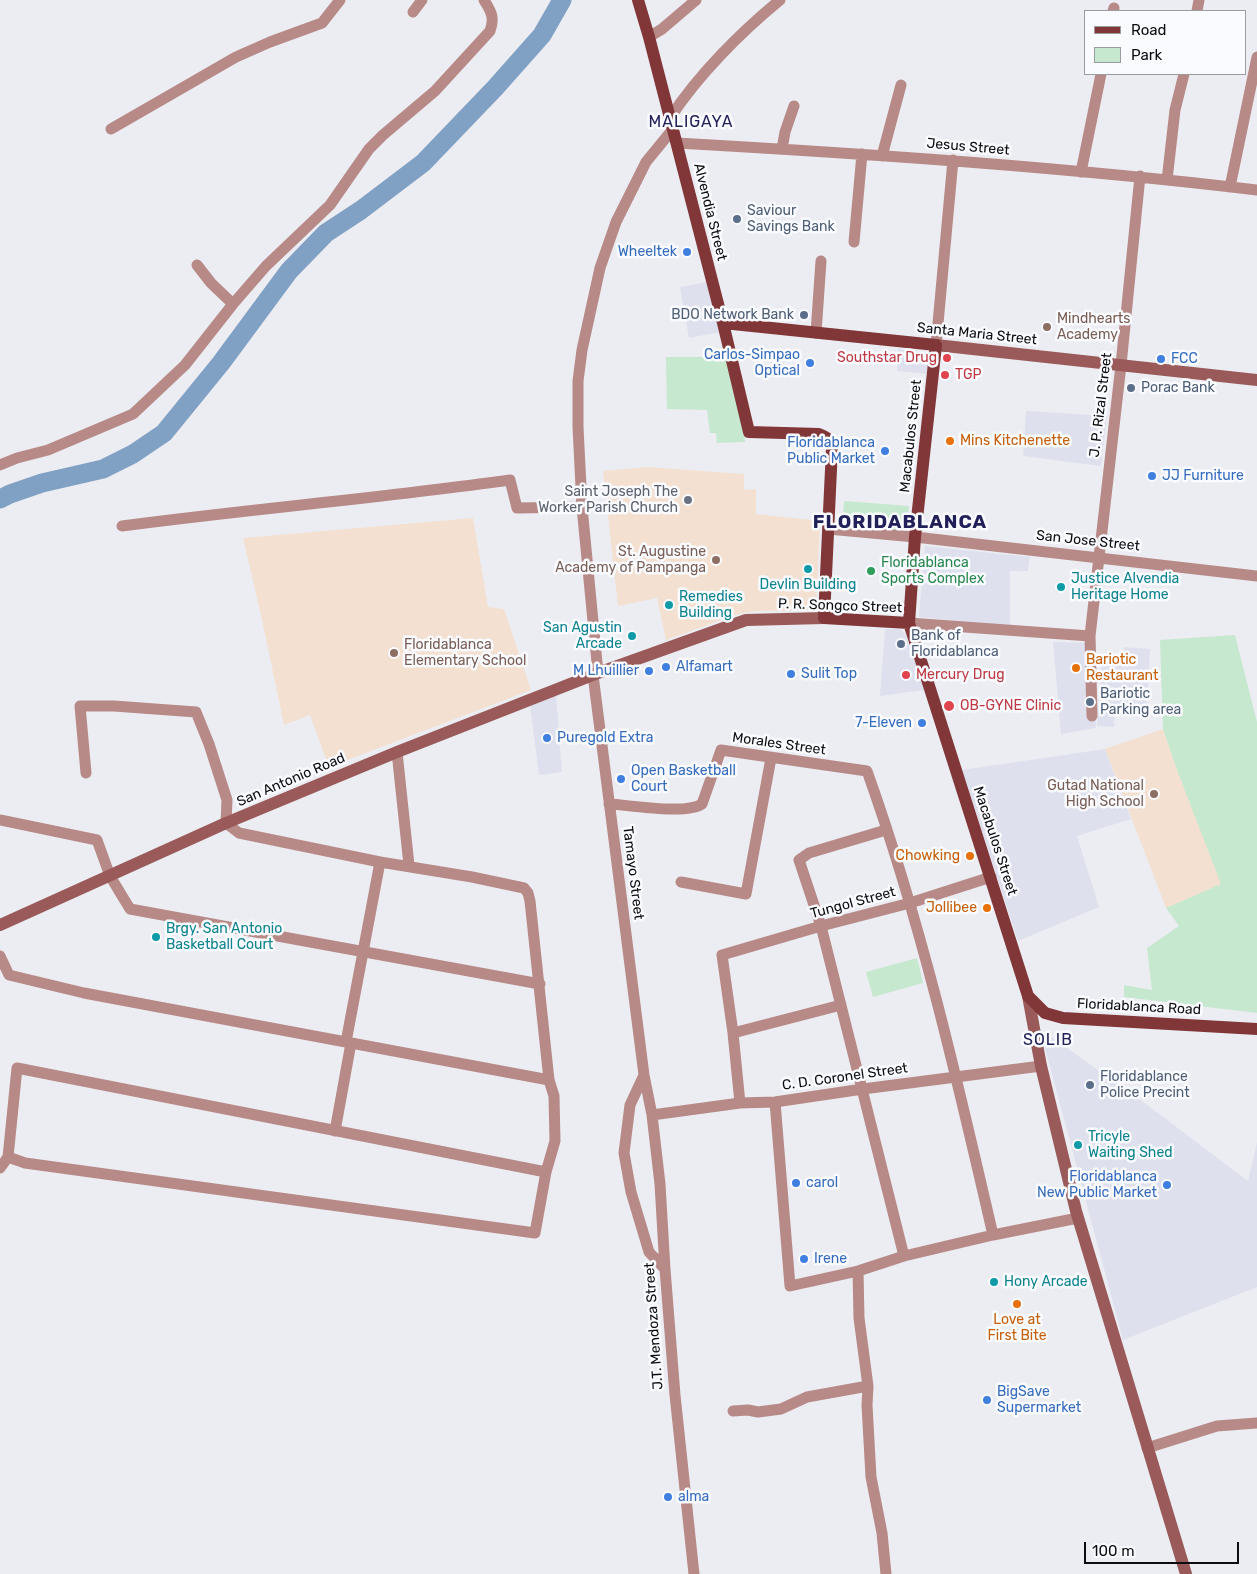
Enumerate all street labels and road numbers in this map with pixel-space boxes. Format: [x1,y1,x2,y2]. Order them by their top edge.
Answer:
street label: Jesus Street [926,135,1010,159]
street label: Alvendia Street [690,161,730,263]
street label: Santa Maria Street [916,319,1038,349]
street label: J. P. Rizal Street [1086,352,1116,458]
street label: Macabulos Street [897,379,925,493]
street label: San Jose Street [1035,527,1141,555]
street label: P. R. Songco Street [778,595,902,617]
street label: Morales Street [731,729,827,759]
street label: San Antonio Road [234,750,348,810]
street label: Macabulos Street [969,784,1021,898]
street label: Tamayo Street [619,825,647,921]
street label: Tungol Street [809,884,897,922]
street label: Floridablanca Road [1076,995,1202,1019]
street label: C. D. Coronel Street [781,1060,909,1094]
street label: J.T. Mendoza Street [641,1262,667,1390]

